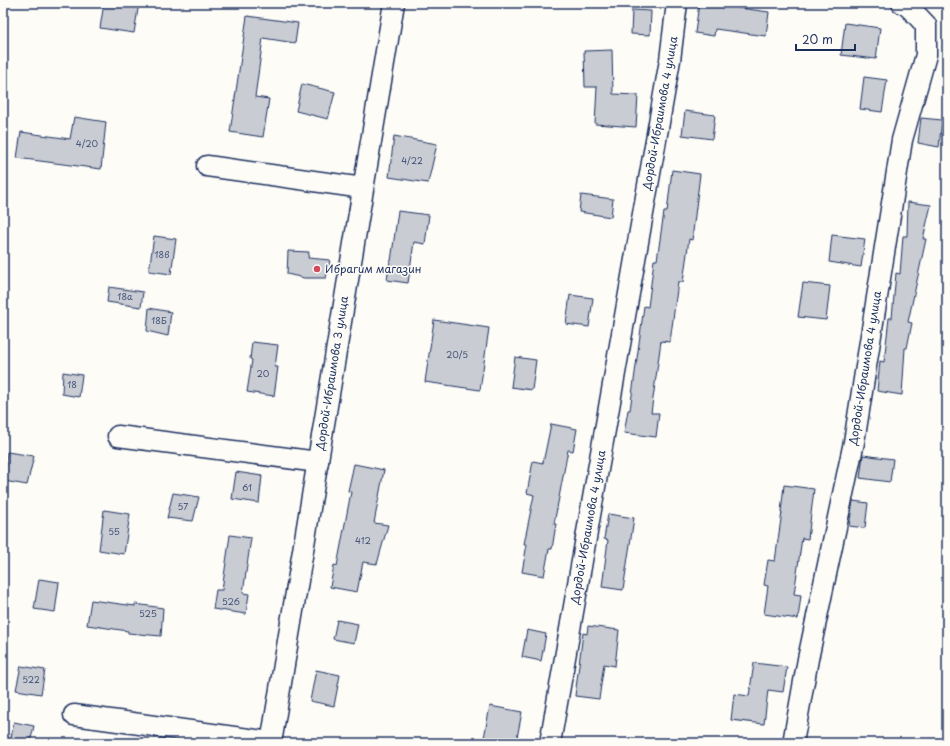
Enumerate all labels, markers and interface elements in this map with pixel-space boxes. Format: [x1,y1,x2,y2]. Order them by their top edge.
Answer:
scale bar [796,26,855,52]
text: 20 m [802,30,833,48]
street label: Дордой-Ибраимова 4 улица [637,35,681,192]
house number: 4/20 [76,136,99,150]
house number: 4/22 [401,153,423,167]
house number: 18в [155,247,169,261]
place label: Ибрагим магазин [325,260,421,277]
marker: Ибрагим магазин [312,264,322,274]
house number: 18а [117,289,133,303]
street label: Дордой-Ибраимова 4 улица [844,290,885,447]
street label: Дордой-Ибраимова 3 улица [311,295,352,452]
house number: 18Б [151,313,167,327]
house number: 20/5 [446,347,468,361]
house number: 20 [257,366,270,380]
house number: 18 [67,377,77,391]
street label: Дордой-Ибраимова 4 улица [565,449,609,606]
house number: 61 [242,480,252,494]
house number: 57 [178,499,188,513]
house number: 55 [108,524,120,538]
house number: 412 [355,533,371,547]
house number: 526 [222,594,240,608]
house number: 525 [139,606,157,620]
house number: 522 [22,672,40,686]

